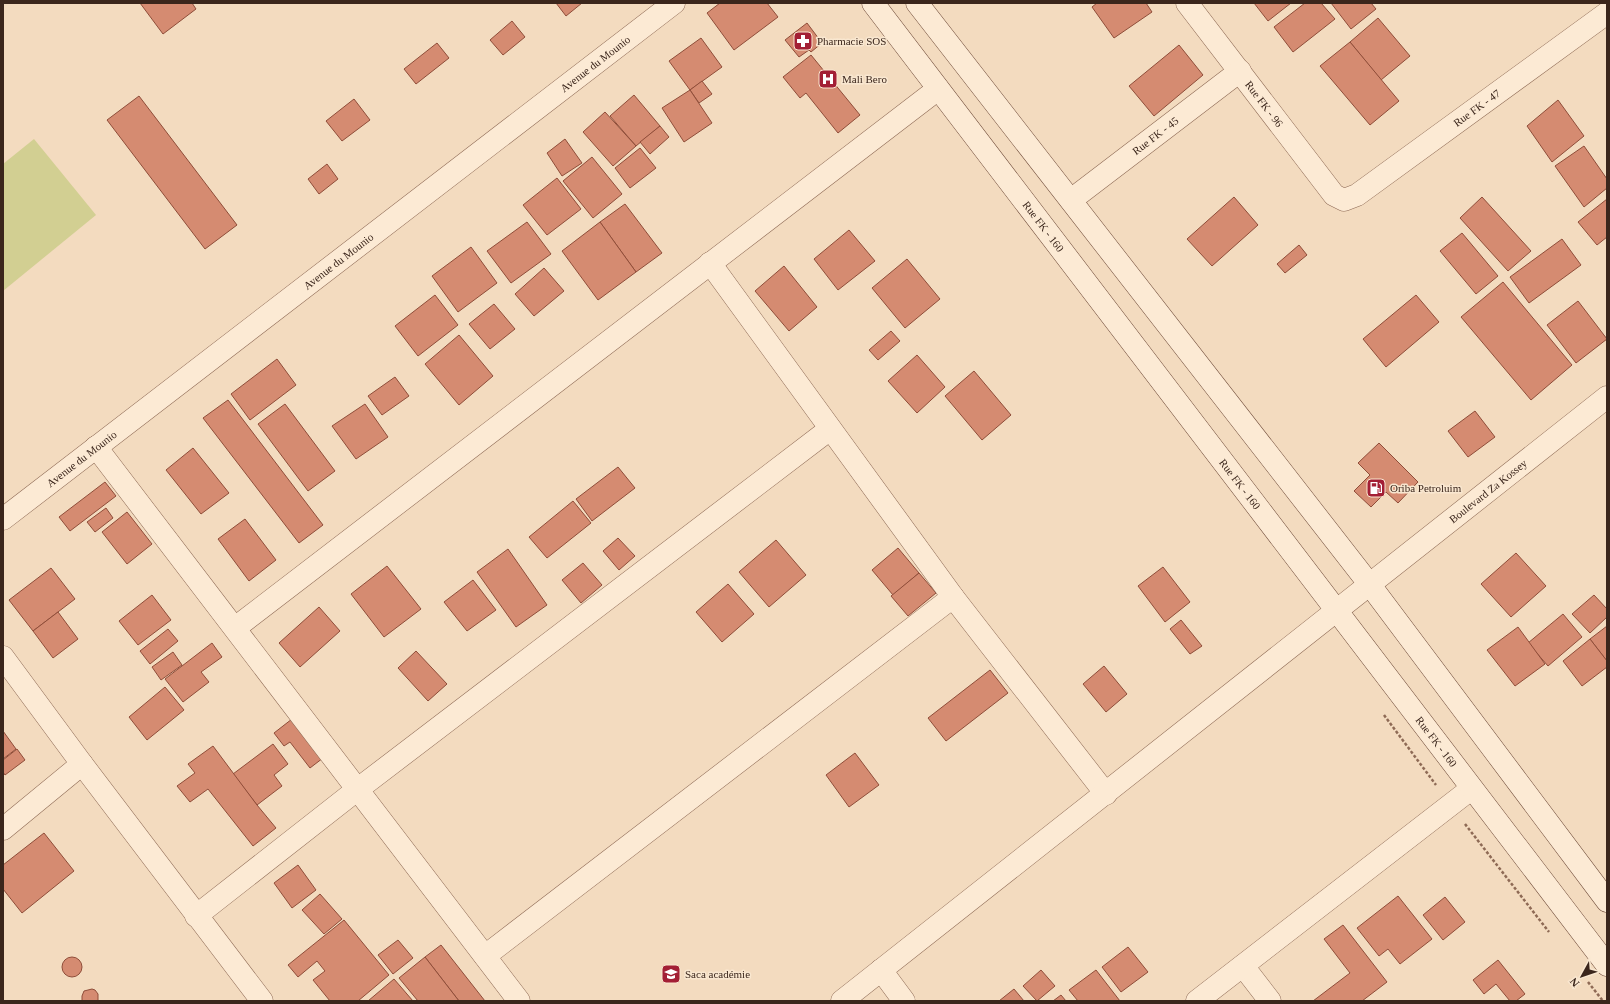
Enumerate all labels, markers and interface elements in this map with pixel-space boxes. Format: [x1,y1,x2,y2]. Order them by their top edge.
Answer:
pharmacy icon: Pharmacie SOS [792,30,814,52]
street label: Avenue du Mounio [558,33,633,94]
place label: Pharmacie SOS [817,35,886,47]
hospital icon: Mali Bero [817,68,839,90]
place label: Mali Bero [842,73,887,85]
street label: Rue FK - 96 [1243,78,1286,130]
street label: Rue FK - 47 [1451,87,1503,129]
street label: Rue FK - 45 [1130,114,1181,157]
street label: Rue FK - 160 [1020,199,1067,254]
street label: Avenue du Mounio [301,230,376,292]
street label: Avenue du Mounio [44,428,119,489]
street label: Rue FK - 160 [1217,456,1263,512]
street label: Boulevard Za Kossey [1447,456,1529,525]
fuel station icon: Oriba Petroluim [1365,477,1387,499]
place label: Oriba Petroluim [1390,482,1462,494]
street label: Rue FK - 160 [1413,714,1460,770]
north arrow [1562,956,1602,996]
school or university icon: Saca académie [660,963,682,985]
place label: Saca académie [685,968,750,980]
text: N [1567,975,1581,989]

